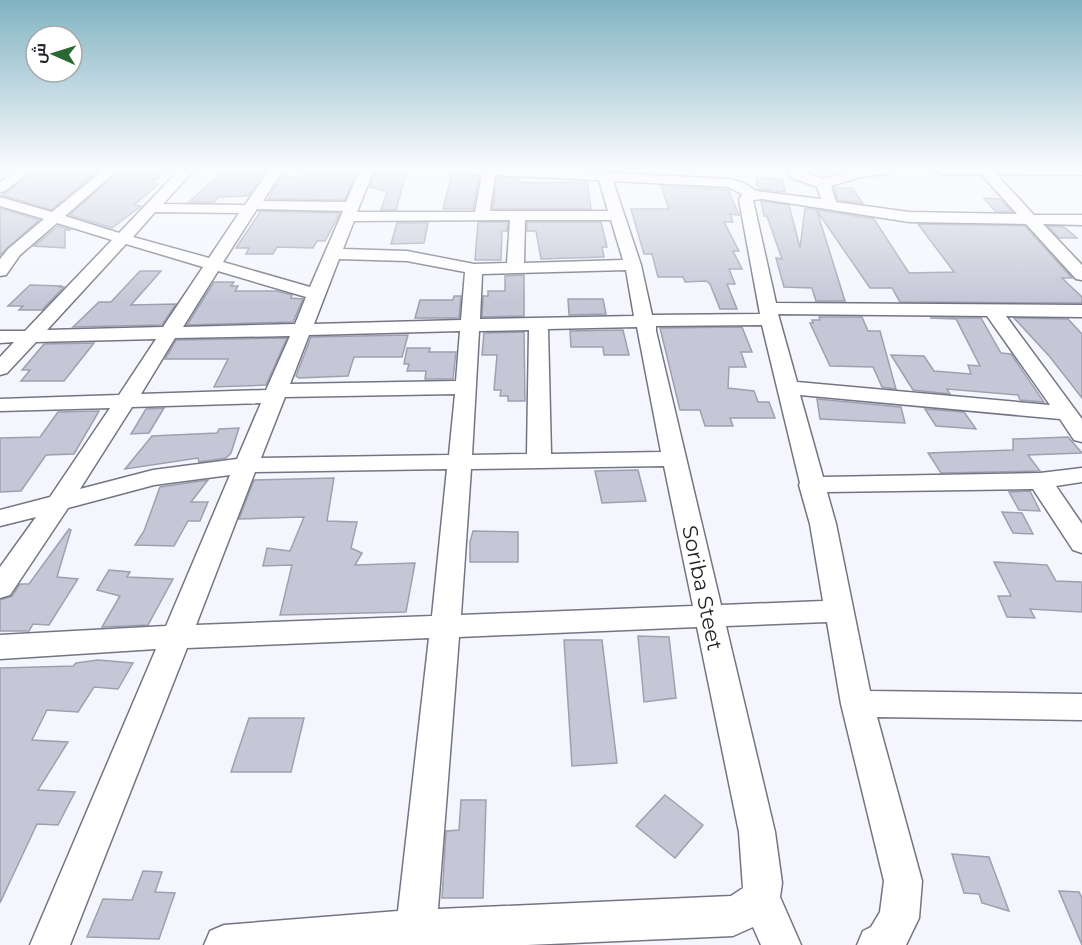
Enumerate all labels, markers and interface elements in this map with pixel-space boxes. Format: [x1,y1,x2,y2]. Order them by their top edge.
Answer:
north arrow [24,24,84,84]
text: ش [29,42,50,64]
street label: Soriba Steet [677,523,728,653]

